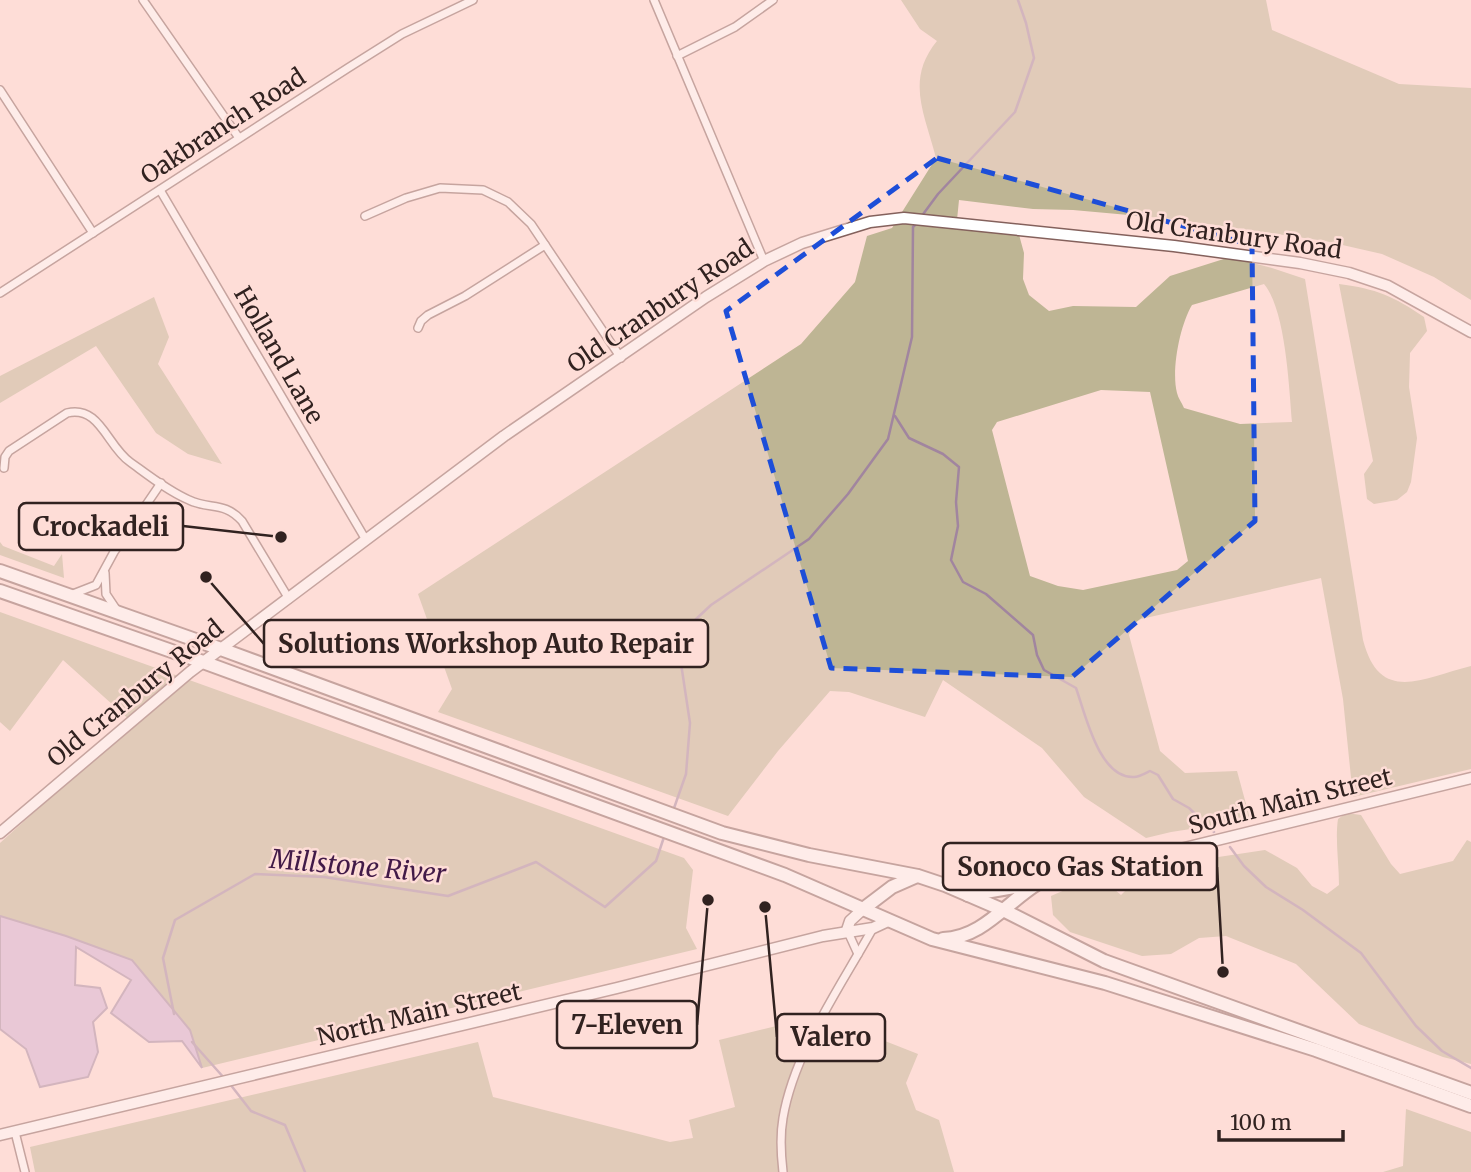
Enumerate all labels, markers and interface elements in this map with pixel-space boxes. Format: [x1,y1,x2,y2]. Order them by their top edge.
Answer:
street label: Oakbranch Road [135,61,311,191]
street label: Old Cranbury Road [1124,205,1344,265]
street label: Old Cranbury Road [561,232,759,380]
street label: Holland Lane [227,281,331,429]
callout: Crockadeli [19,503,183,550]
text: Crockadeli [33,510,169,543]
street label: Old Cranbury Road [41,613,229,773]
callout: Solutions Workshop Auto Repair [264,620,708,667]
text: Solutions Workshop Auto Repair [278,627,694,660]
street label: South Main Street [1185,761,1396,841]
water label: Millstone River [268,842,448,890]
callout: Sonoco Gas Station [943,843,1217,890]
text: Sonoco Gas Station [957,850,1203,883]
street label: North Main Street [314,975,525,1053]
callout: 7-Eleven [557,1001,697,1048]
text: 7-Eleven [571,1008,683,1041]
callout: Valero [777,1014,885,1061]
text: Valero [790,1020,871,1053]
scale bar [1219,1098,1343,1142]
text: 100 m [1230,1109,1292,1136]

